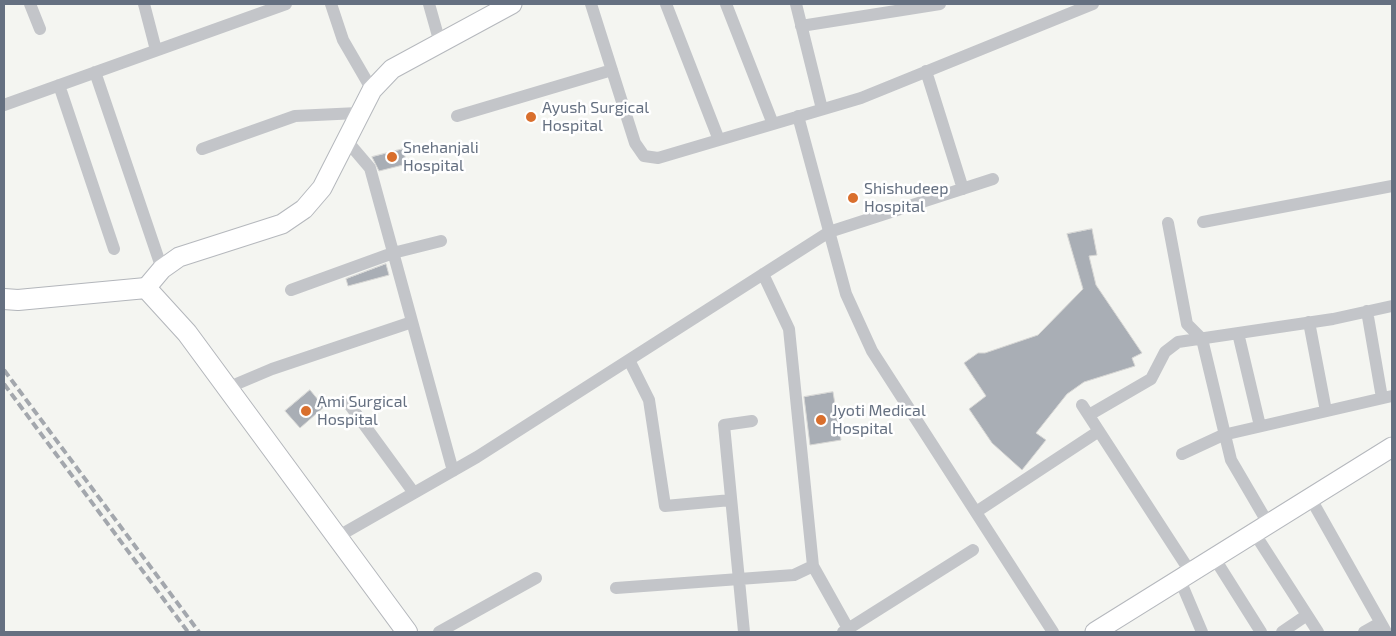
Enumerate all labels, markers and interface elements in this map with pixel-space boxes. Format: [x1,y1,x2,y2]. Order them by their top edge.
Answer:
place label: Ayush Surgical Hospital [542,98,649,136]
marker: Ayush Surgical Hospital [524,110,538,124]
place label: Snehanjali Hospital [403,138,479,176]
marker: Snehanjali Hospital [385,150,399,164]
place label: Shishudeep Hospital [864,179,948,217]
marker: Shishudeep Hospital [846,191,860,205]
place label: Ami Surgical Hospital [317,392,407,430]
place label: Jyoti Medical Hospital [832,401,926,439]
marker: Ami Surgical Hospital [299,404,313,418]
marker: Jyoti Medical Hospital [814,413,828,427]

